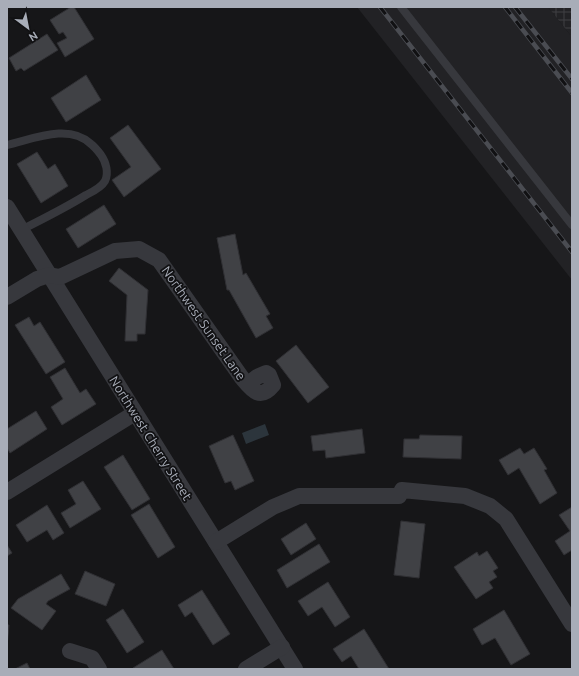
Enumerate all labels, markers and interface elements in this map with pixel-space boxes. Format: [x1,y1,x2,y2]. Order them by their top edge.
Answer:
north arrow [8,8,48,48]
text: N [27,29,40,44]
street label: Northwest Sunset Lane [159,263,249,383]
street label: Northwest Cherry Street [107,373,195,503]

